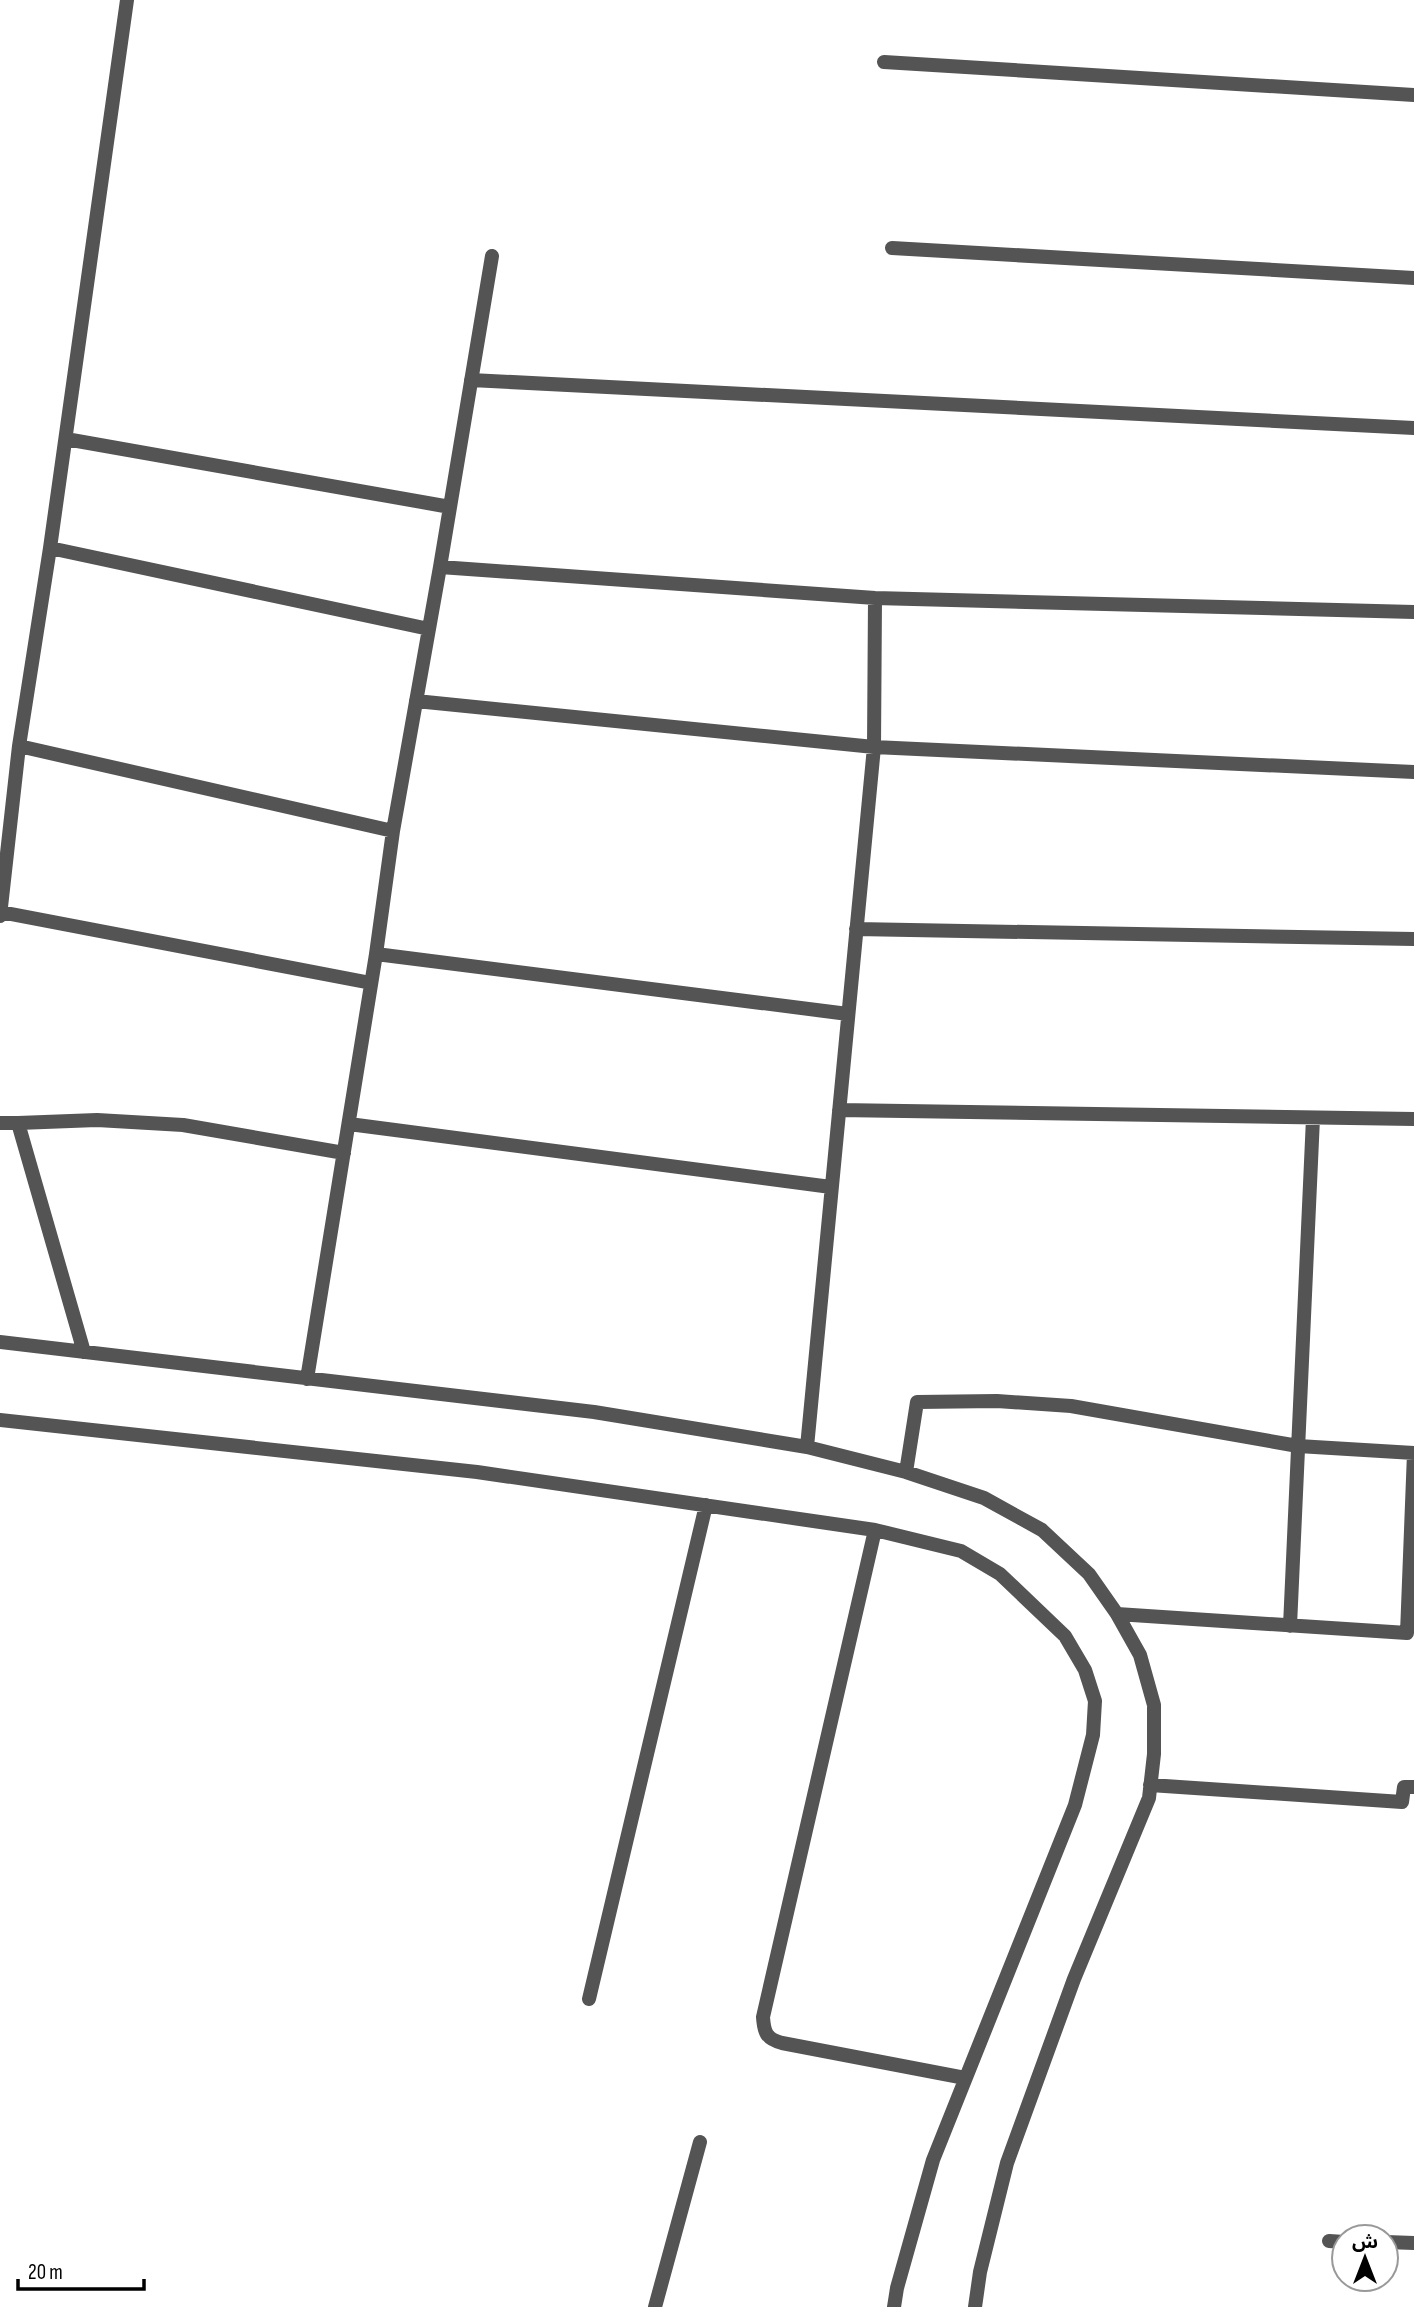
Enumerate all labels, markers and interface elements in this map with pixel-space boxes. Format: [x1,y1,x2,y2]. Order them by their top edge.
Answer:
north arrow [1330,2223,1400,2293]
text: ش [1352,2231,1378,2254]
scale bar [18,2248,144,2292]
text: 20 m [28,2260,63,2285]

